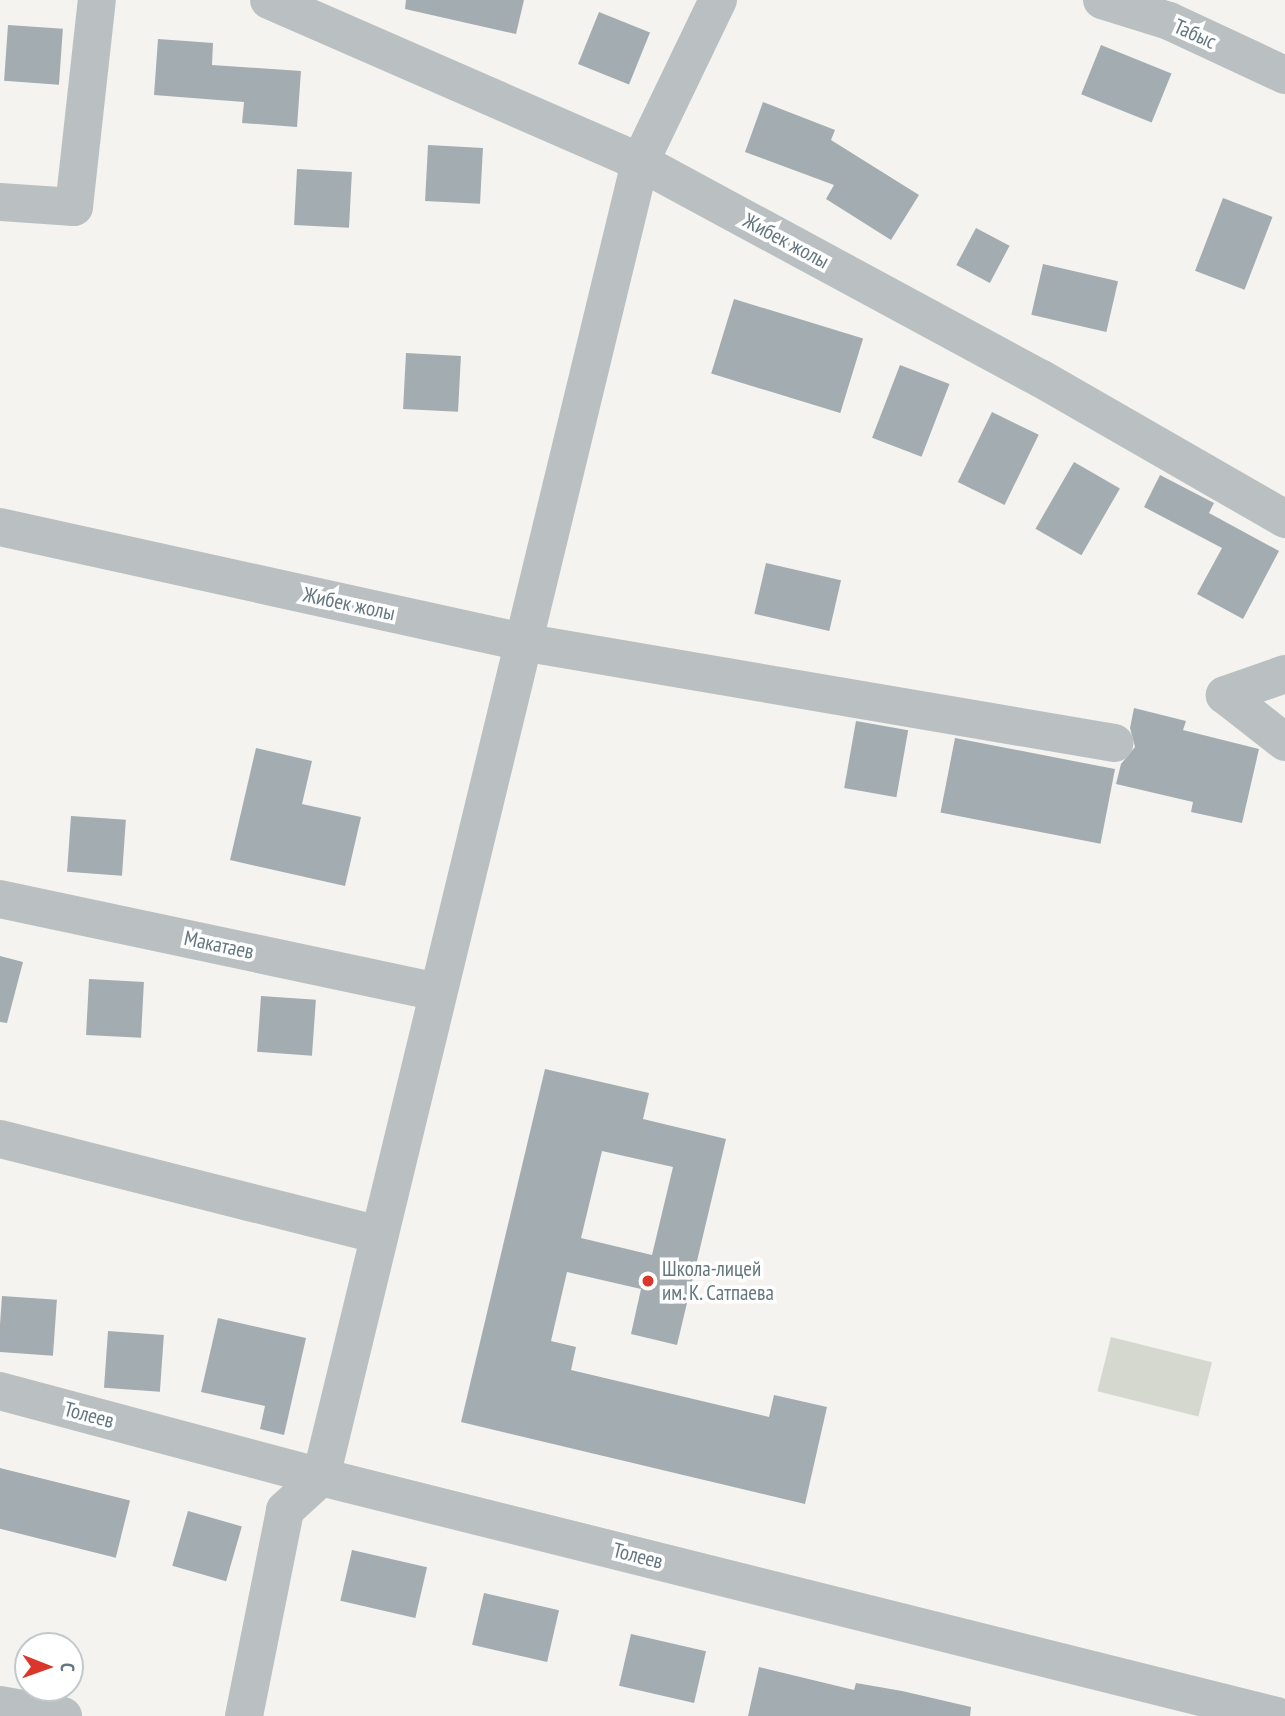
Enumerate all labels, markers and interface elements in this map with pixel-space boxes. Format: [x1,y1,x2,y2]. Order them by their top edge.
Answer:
street label: Табыс [1170,14,1220,54]
street label: Жибек жолы [739,208,833,274]
street label: Жибек жолы [301,582,397,626]
street label: Макатаев [182,925,256,965]
place label: Школа-лицей им. К. Сатпаева [662,1256,777,1306]
marker: Школа-лицей им. К. Сатпаева [640,1273,656,1289]
street label: Толеев [61,1396,117,1434]
street label: Толеев [610,1538,666,1574]
north arrow [14,1632,84,1702]
text: С [56,1663,80,1672]

